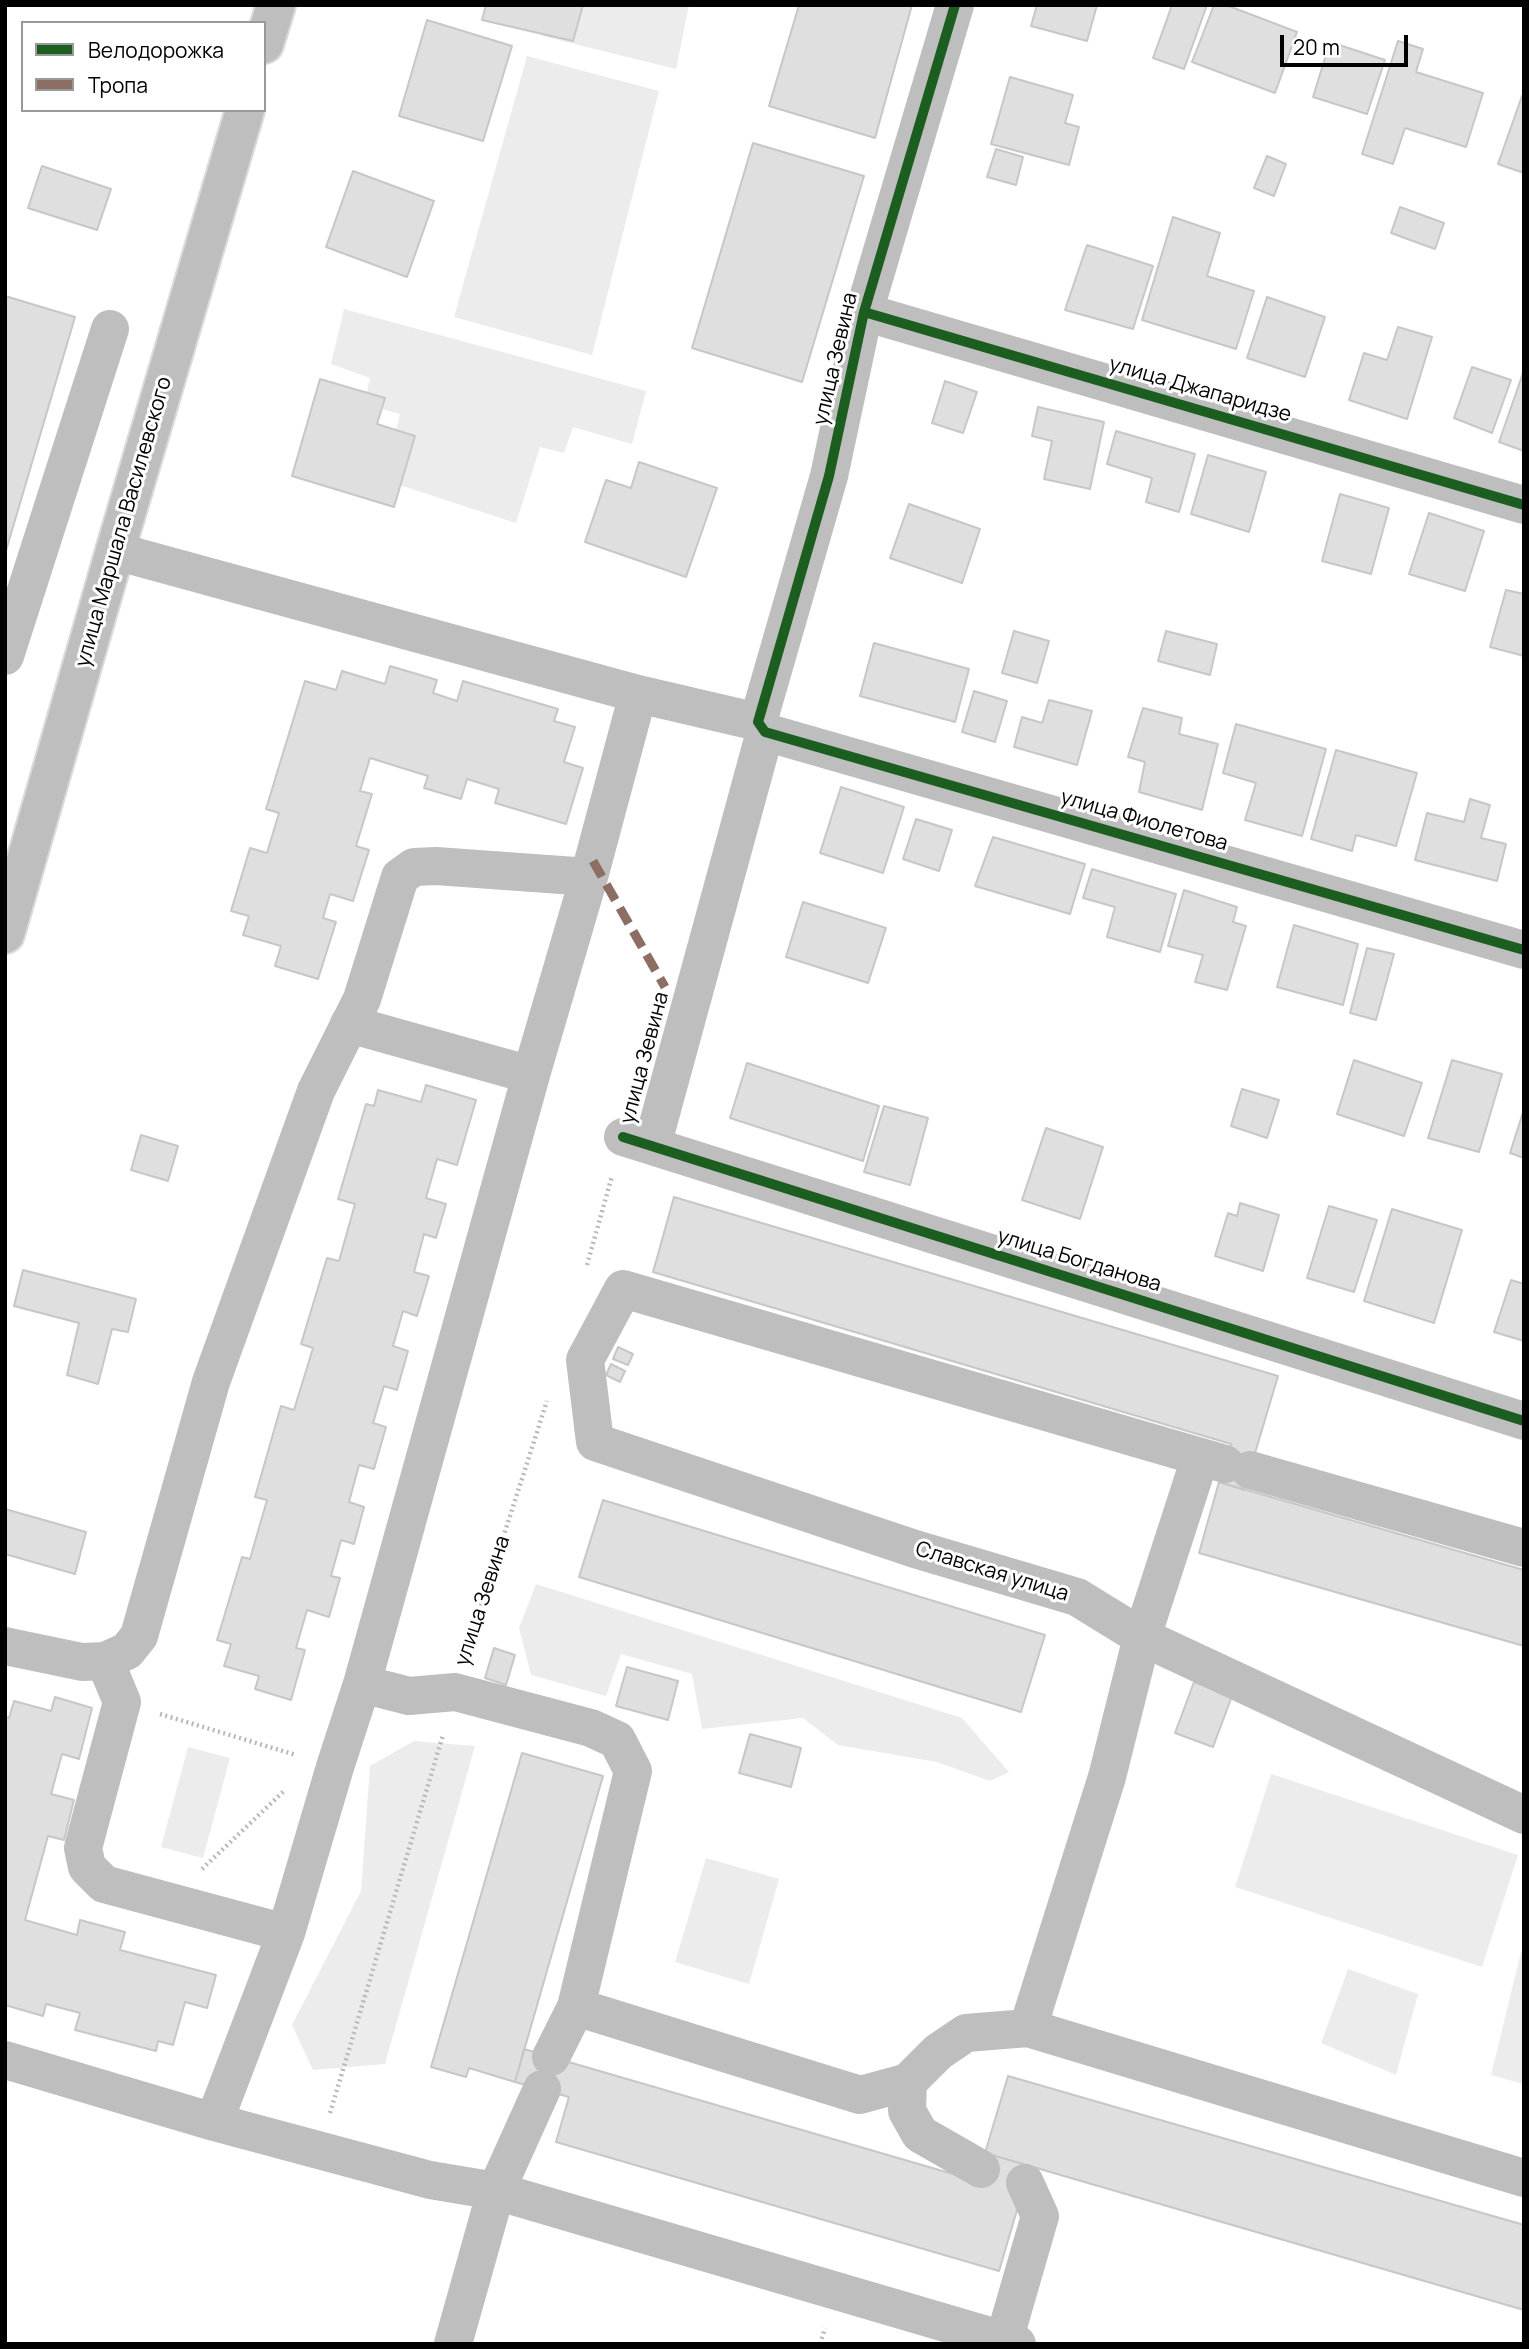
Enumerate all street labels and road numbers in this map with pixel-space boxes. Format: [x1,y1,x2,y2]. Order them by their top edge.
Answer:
street label: улица Зевина [808,290,864,428]
street label: улица Джапаридзе [1106,352,1294,428]
street label: улица Маршала Василевского [70,374,178,670]
street label: улица Фиолетова [1057,785,1231,857]
street label: улица Зевина [615,989,675,1127]
street label: улица Богданова [994,1224,1164,1298]
street label: улица Зевина [450,1533,516,1669]
street label: Славская улица [912,1537,1072,1607]

